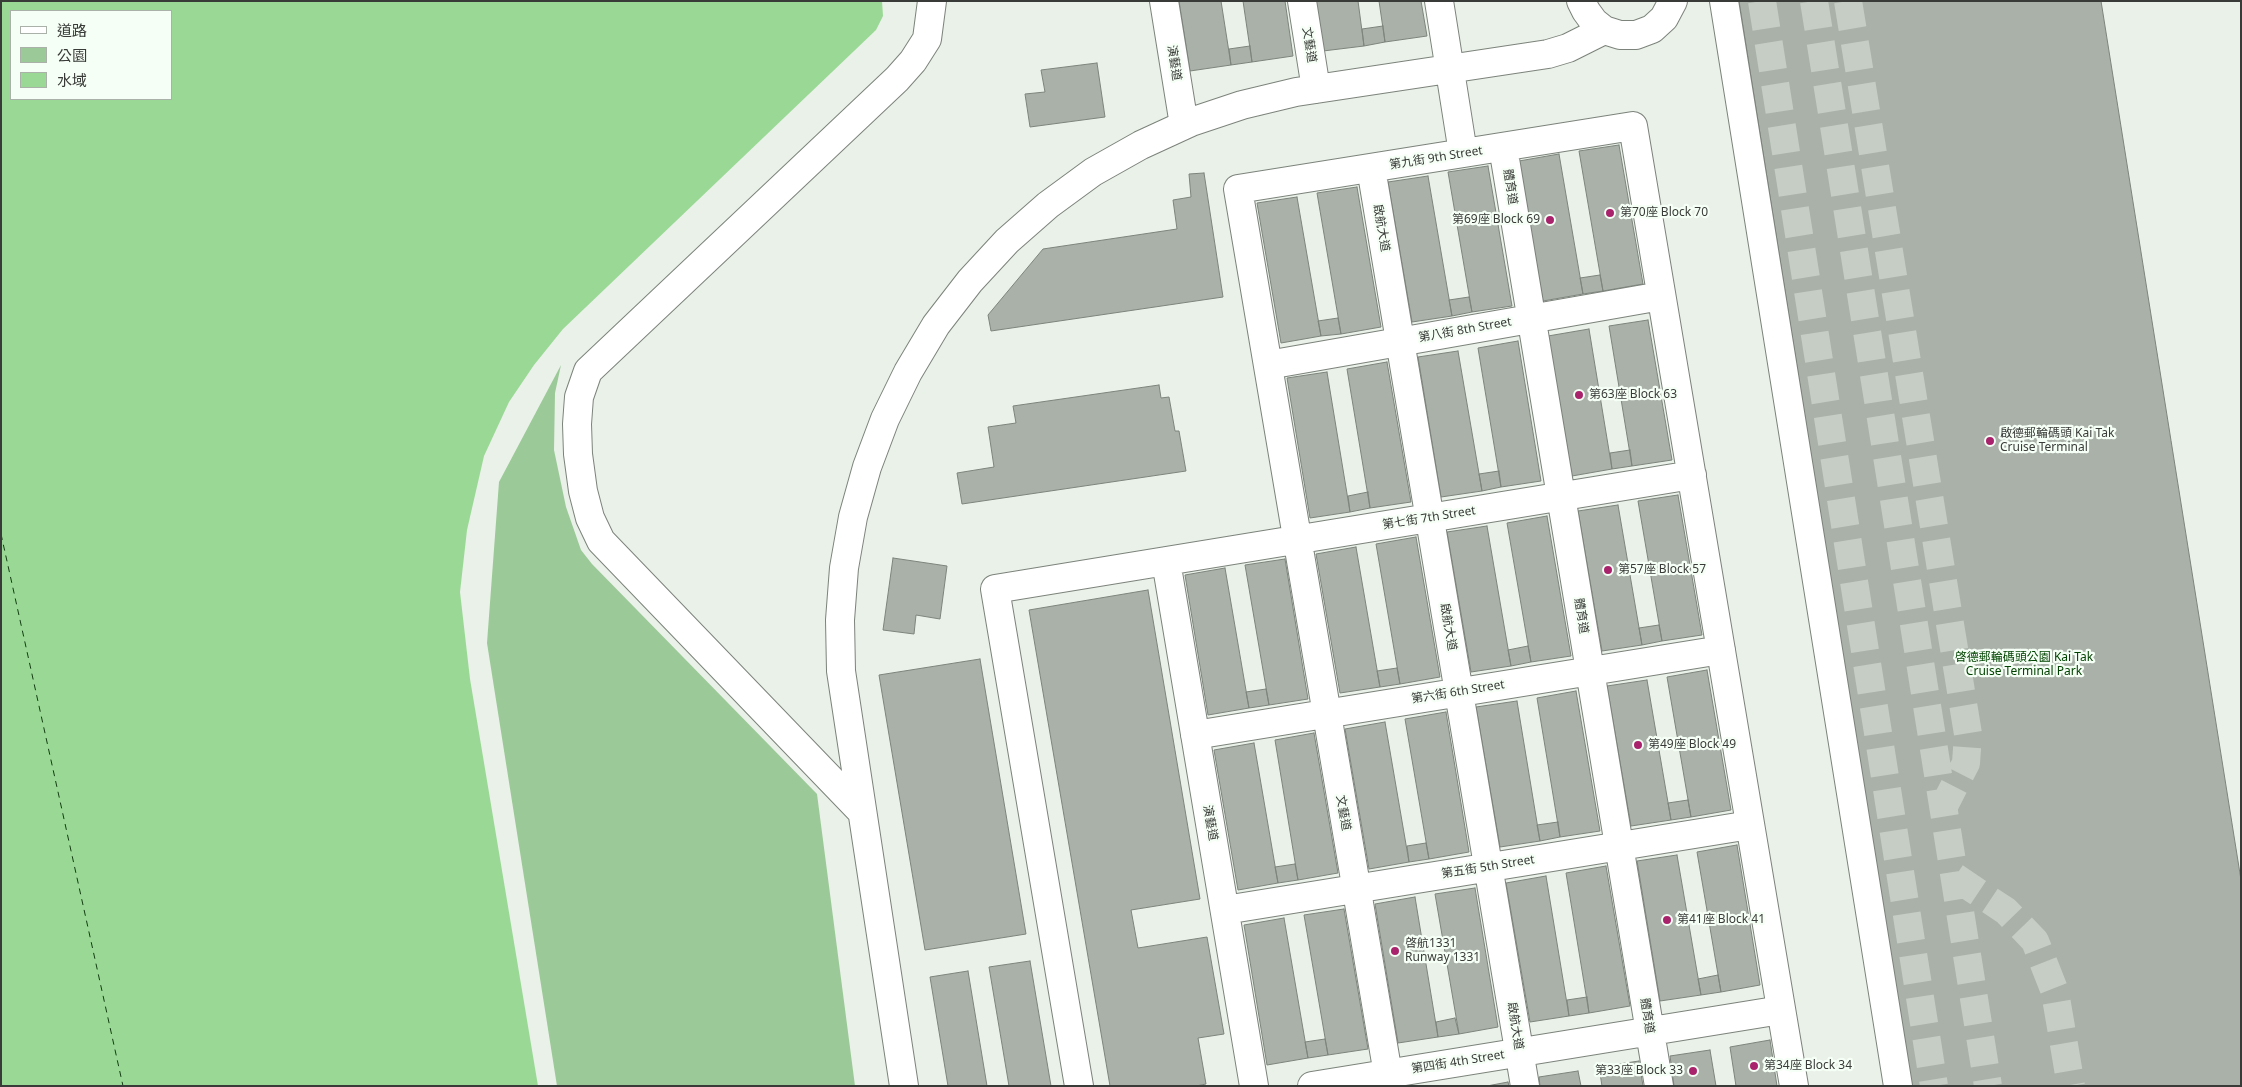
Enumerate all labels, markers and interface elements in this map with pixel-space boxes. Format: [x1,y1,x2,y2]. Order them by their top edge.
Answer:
legend [10,10,172,100]
text: 道路 [57,20,87,40]
street label: 文藝道 [1299,26,1319,64]
street label: 演藝道 [1164,44,1184,82]
text: 公園 [57,45,87,65]
text: 水域 [57,70,87,90]
street label: 第九街 9th Street [1388,144,1484,172]
street label: 體育道 [1500,168,1520,206]
street label: 啟航大道 [1370,203,1392,253]
place label: 第70座 Block 70 [1620,206,1708,220]
marker: 第70座 Block 70 [1604,207,1616,219]
place label: 第69座 Block 69 [1452,213,1540,227]
marker: 第69座 Block 69 [1544,214,1556,226]
street label: 第八街 8th Street [1417,315,1513,345]
place label: 第63座 Block 63 [1589,388,1677,402]
marker: 第63座 Block 63 [1573,389,1585,401]
place label: 啟德郵輪碼頭 Kai Tak Cruise Terminal [2000,427,2114,455]
marker: 啟德郵輪碼頭 Kai Tak Cruise Terminal [1984,435,1996,447]
street label: 第七街 7th Street [1381,504,1477,532]
place label: 第57座 Block 57 [1618,563,1706,577]
marker: 第57座 Block 57 [1602,564,1614,576]
street label: 體育道 [1571,597,1591,635]
street label: 啟航大道 [1437,602,1459,652]
park label: 啓德郵輪碼頭公園 Kai Tak Cruise Terminal Park [1955,651,2093,679]
street label: 第六街 6th Street [1410,678,1506,706]
place label: 第49座 Block 49 [1648,738,1736,752]
marker: 第49座 Block 49 [1632,739,1644,751]
street label: 文藝道 [1333,794,1353,832]
street label: 演藝道 [1200,804,1220,842]
street label: 第五街 5th Street [1440,853,1536,881]
place label: 第41座 Block 41 [1677,913,1765,927]
marker: 第41座 Block 41 [1661,914,1673,926]
place label: 啓航1331 Runway 1331 [1405,937,1480,965]
marker: 啓航1331 Runway 1331 [1389,945,1401,957]
street label: 體育道 [1637,997,1657,1035]
street label: 啟航大道 [1504,1001,1526,1051]
street label: 第四街 4th Street [1410,1048,1506,1076]
place label: 第34座 Block 34 [1764,1059,1852,1073]
marker: 第34座 Block 34 [1748,1060,1760,1072]
place label: 第33座 Block 33 [1595,1064,1683,1078]
marker: 第33座 Block 33 [1687,1065,1699,1077]

